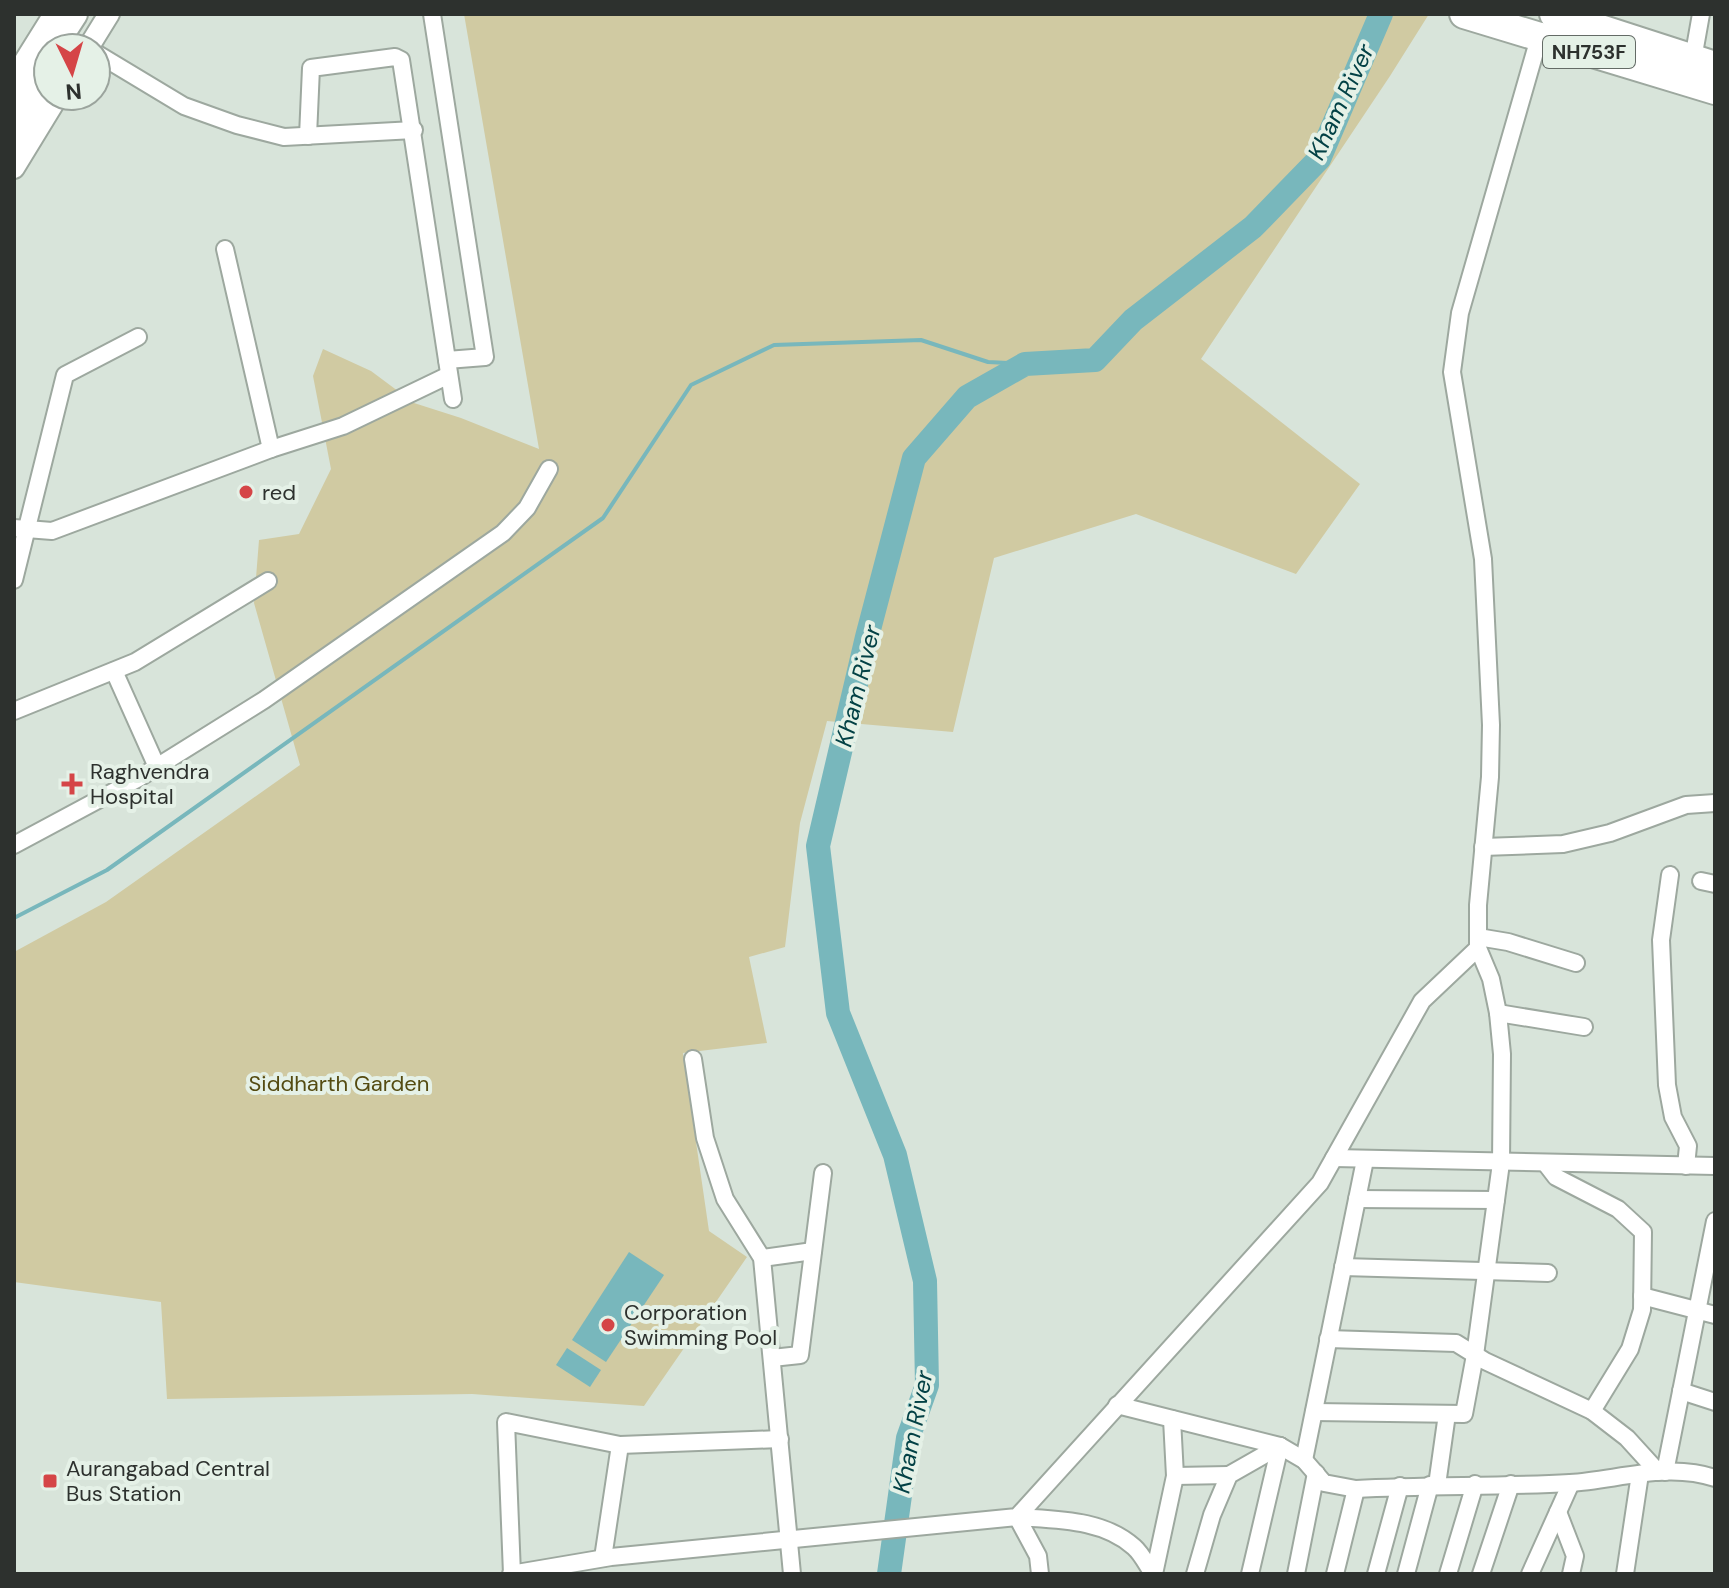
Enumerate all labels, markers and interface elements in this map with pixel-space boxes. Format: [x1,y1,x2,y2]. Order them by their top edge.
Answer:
north arrow [32,32,112,112]
road number: NH753F [1543,36,1635,68]
water label: Kham River [1300,38,1381,165]
text: N [64,76,83,107]
place label: red [262,478,296,507]
marker: red [237,483,255,501]
water label: Kham River [827,621,888,750]
place label: Raghvendra Hospital [90,757,210,811]
marker: Raghvendra Hospital [61,773,83,795]
park label: Siddharth Garden [249,1069,429,1098]
place label: Corporation Swimming Pool [624,1298,777,1352]
marker: Corporation Swimming Pool [599,1316,617,1334]
water label: Kham River [885,1367,940,1496]
place label: Aurangabad Central Bus Station [66,1454,270,1508]
marker: Aurangabad Central Bus Station [41,1472,59,1490]

